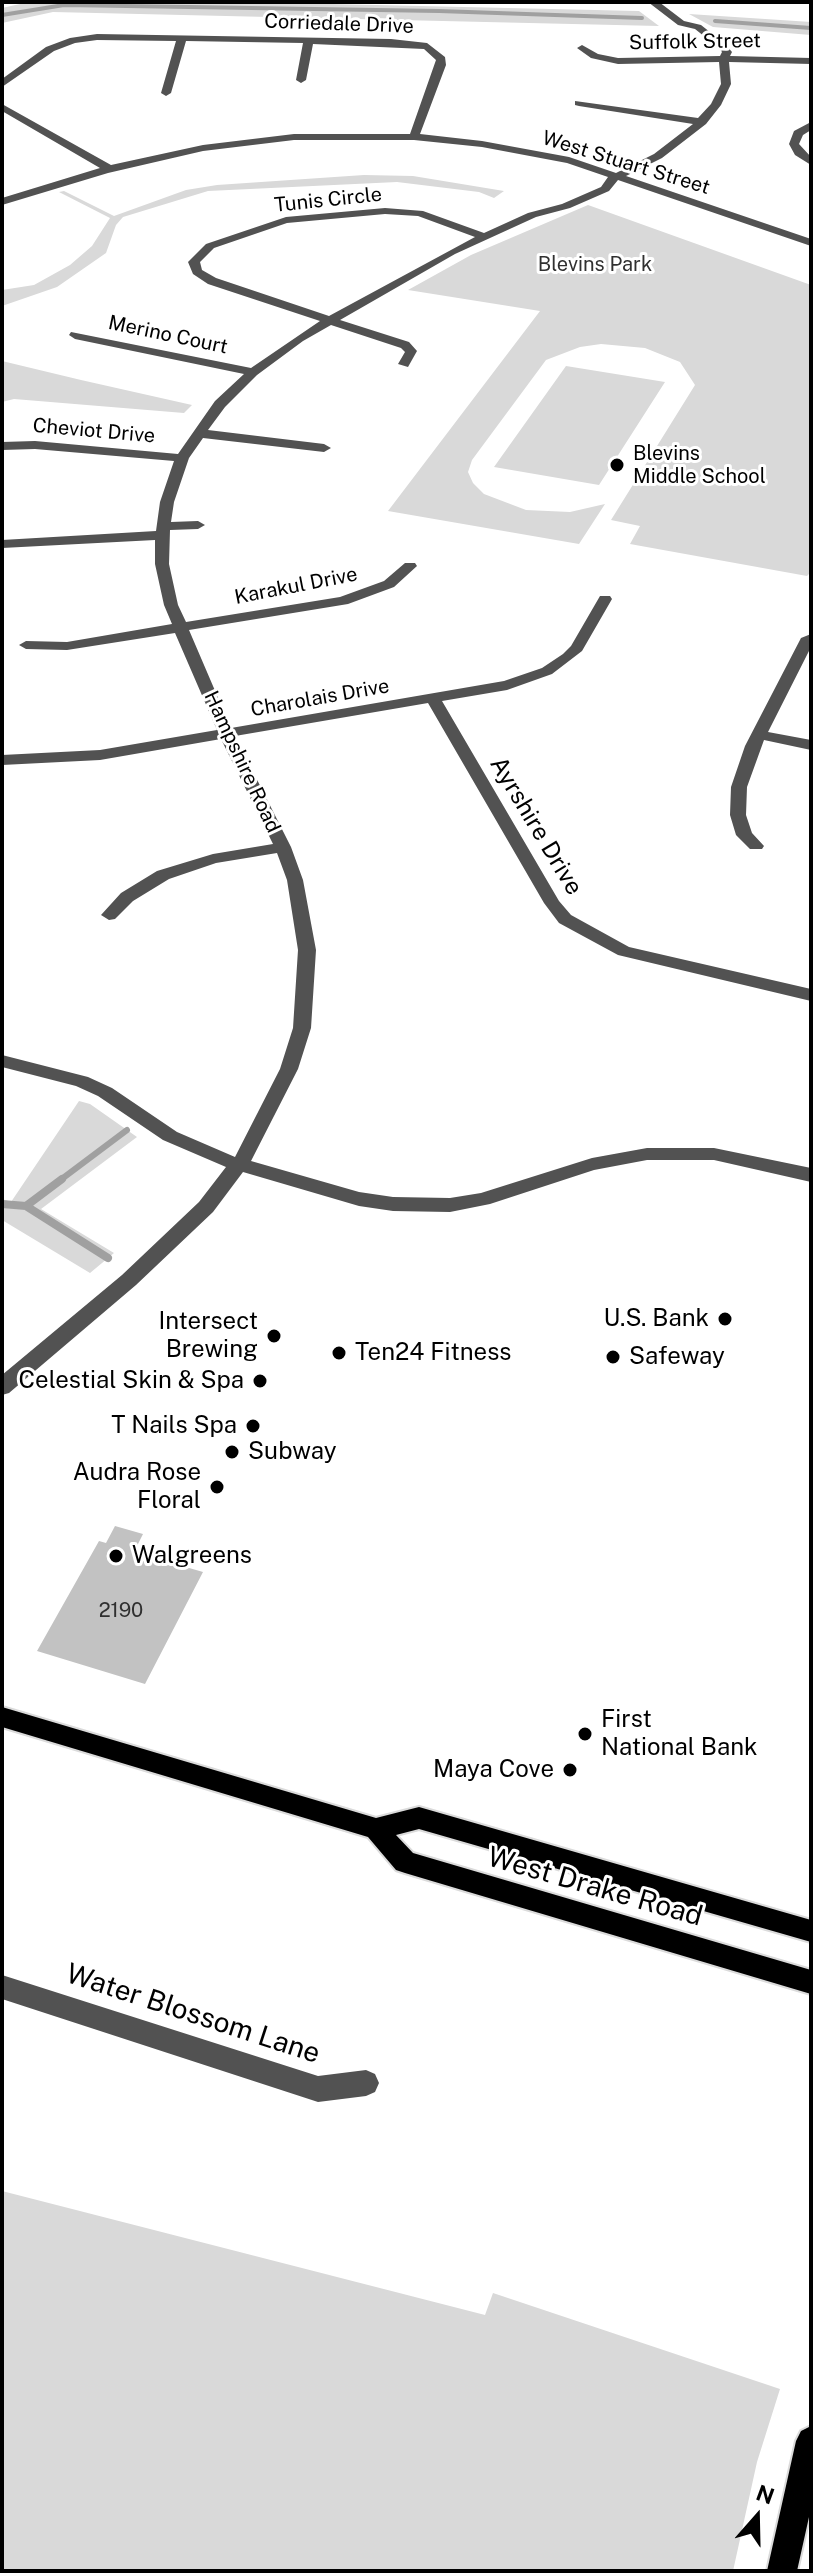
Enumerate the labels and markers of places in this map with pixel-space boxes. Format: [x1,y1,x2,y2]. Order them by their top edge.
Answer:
place label: Blevins Middle School [633,442,766,489]
marker: Blevins Middle School [608,456,626,474]
place label: U.S. Bank [604,1305,709,1333]
place label: Intersect Brewing [158,1308,258,1364]
marker: U.S. Bank [716,1310,734,1328]
marker: Intersect Brewing [265,1327,283,1345]
place label: Ten24 Fitness [355,1339,511,1367]
place label: Safeway [629,1343,725,1371]
marker: Ten24 Fitness [330,1344,348,1362]
marker: Safeway [604,1348,622,1366]
place label: Celestial Skin & Spa [19,1367,244,1395]
marker: Celestial Skin & Spa [251,1372,269,1390]
place label: T Nails Spa [111,1412,237,1440]
marker: T Nails Spa [244,1417,262,1435]
place label: Subway [248,1438,336,1466]
marker: Subway [223,1443,241,1461]
place label: Audra Rose Floral [73,1459,201,1515]
marker: Audra Rose Floral [208,1478,226,1496]
place label: Walgreens [132,1542,252,1570]
marker: Walgreens [107,1547,125,1565]
place label: First National Bank [601,1706,757,1762]
marker: First National Bank [576,1725,594,1743]
place label: Maya Cove [433,1756,554,1784]
marker: Maya Cove [561,1761,579,1779]

